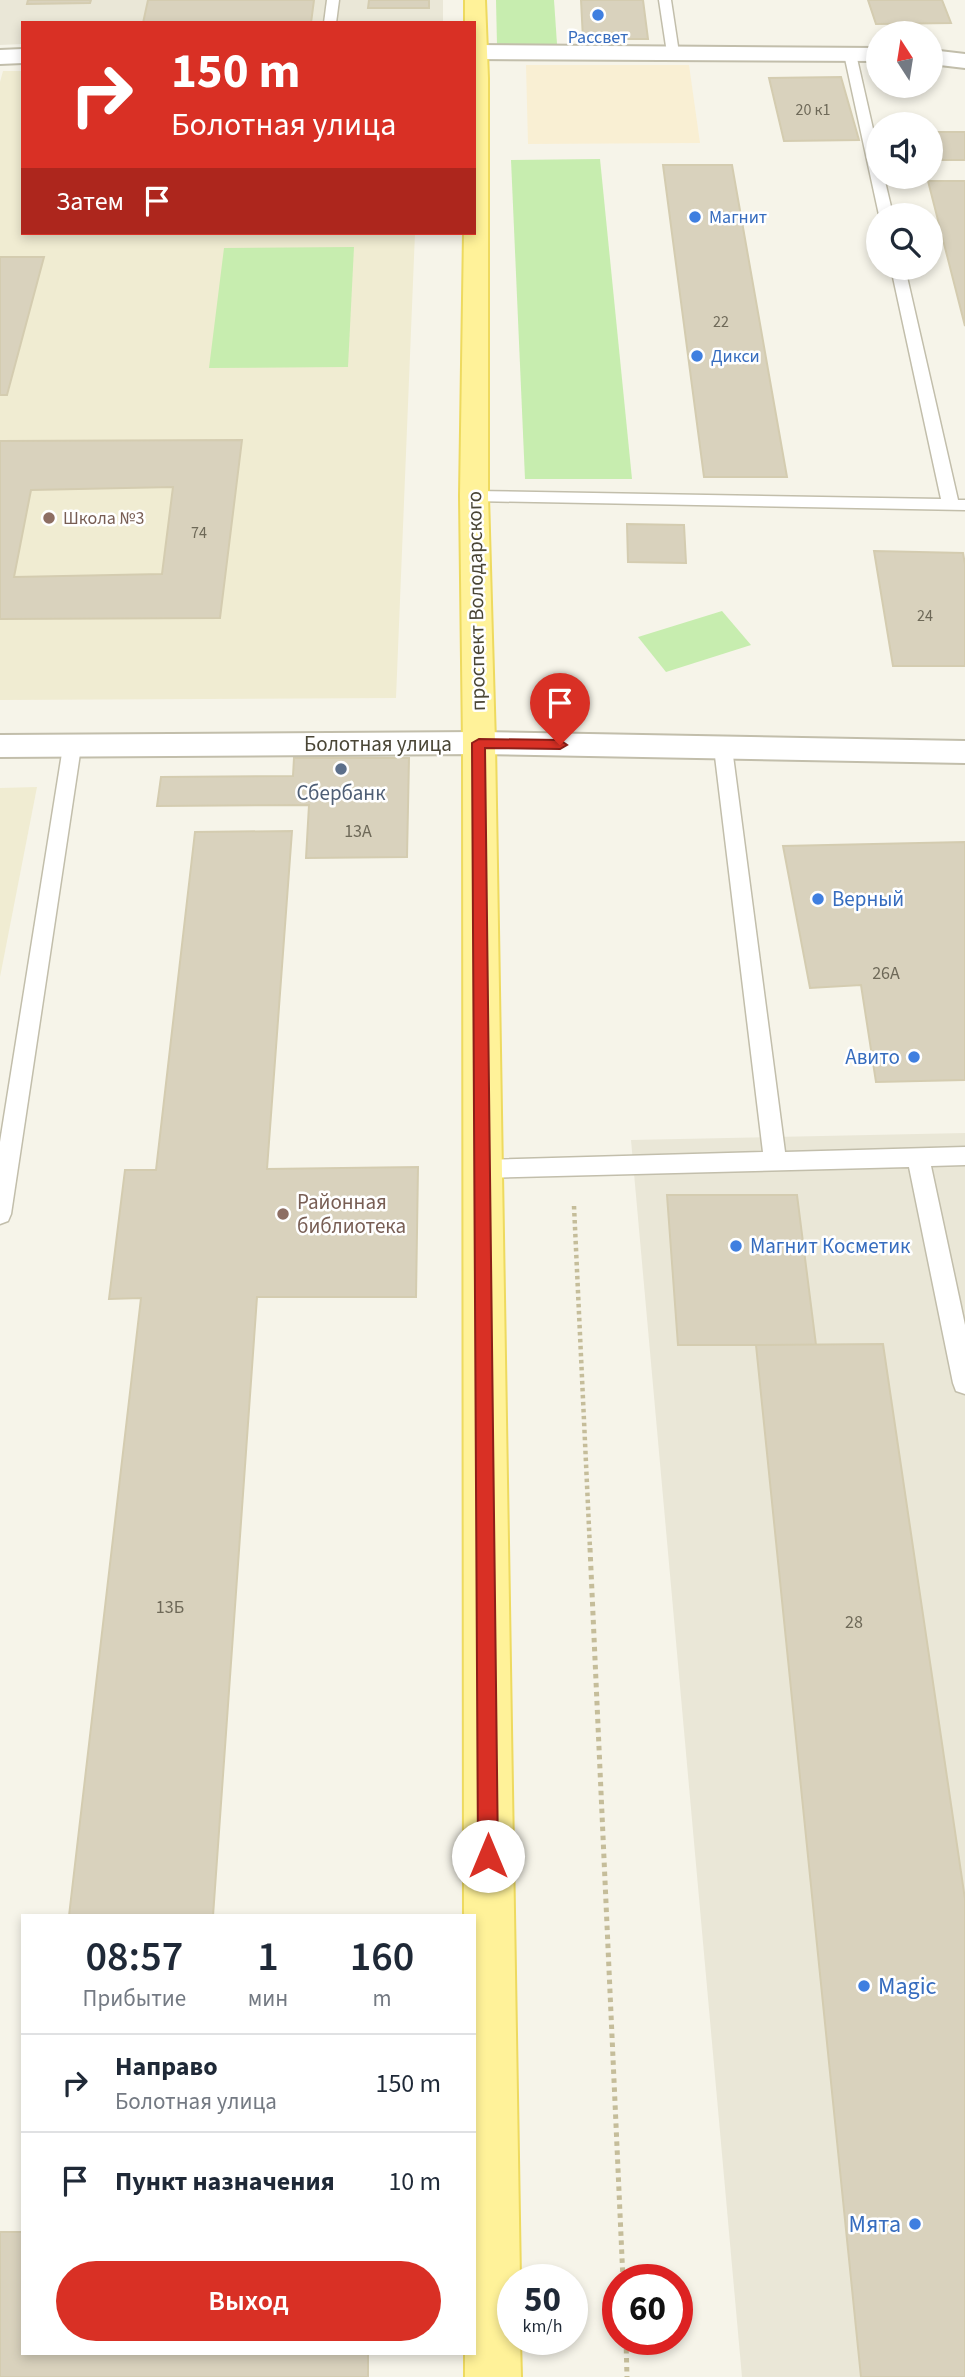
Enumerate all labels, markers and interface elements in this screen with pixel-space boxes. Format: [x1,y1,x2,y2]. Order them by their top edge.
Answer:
marker: Рассвет [590,7,606,23]
north arrow [866,21,943,98]
map controls [866,21,943,280]
place label: Рассвет [568,25,628,50]
text: 150 m [171,37,300,107]
icon: right [56,49,147,140]
house number: 20 к1 [796,99,831,121]
text: Болотная улица [171,102,396,148]
button: sound [866,112,943,189]
icon: arrive [138,182,176,220]
text: Затем [56,183,124,220]
button: search [866,203,943,280]
place label: Магнит [709,205,767,230]
marker: Магнит [687,209,703,225]
house number: 22 [713,311,729,333]
place label: Дикси [711,344,760,369]
marker: Дикси [689,348,705,364]
street label: проспект Володарского [459,491,493,711]
place label: Школа №3 [63,506,144,531]
marker: Школа №3 [41,510,57,526]
house number: 74 [191,522,207,544]
house number: 24 [917,605,933,627]
pin [530,673,590,745]
icon: arrive [541,684,579,722]
street label: Болотная улица [304,729,452,759]
marker: Сбербанк [333,761,349,777]
place label: Сбербанк [296,778,386,808]
house number: 13А [344,819,372,844]
place label: Верный [832,884,904,914]
marker: Верный [810,891,826,907]
house number: 26А [872,961,900,986]
place label: Авито [845,1042,900,1072]
marker: Авито [906,1049,922,1065]
place label: Районная библиотека [297,1187,406,1241]
marker: Районная библиотека [275,1206,291,1222]
place label: Магнит Косметик [750,1231,911,1261]
marker: Магнит Косметик [728,1238,744,1254]
house number: 13Б [156,1595,184,1620]
house number: 28 [845,1610,863,1635]
position arrow [451,1819,525,1893]
text: 08:57 [85,1927,183,1987]
text: 1 [257,1927,279,1987]
text: 160 [350,1927,414,1987]
place label: Magic [878,1969,937,2004]
marker: Magic [856,1978,872,1994]
text: Прибытие [83,1982,186,2015]
text: мин [248,1982,288,2015]
text: m [373,1982,392,2015]
text: Направо [115,2048,218,2085]
icon: right [56,2064,94,2102]
text: 150 m [375,2065,441,2102]
text: Болотная улица [115,2085,277,2118]
icon: arrive [56,2162,94,2200]
text: Пункт назначения [115,2163,335,2200]
text: 10 m [388,2163,441,2200]
place label: Мята [849,2207,901,2242]
marker: Мята [907,2216,923,2232]
button: Выход [56,2261,441,2341]
speed limit sign: 60 [602,2264,693,2355]
text: 50 [524,2275,561,2325]
text: km/h [523,2314,562,2339]

